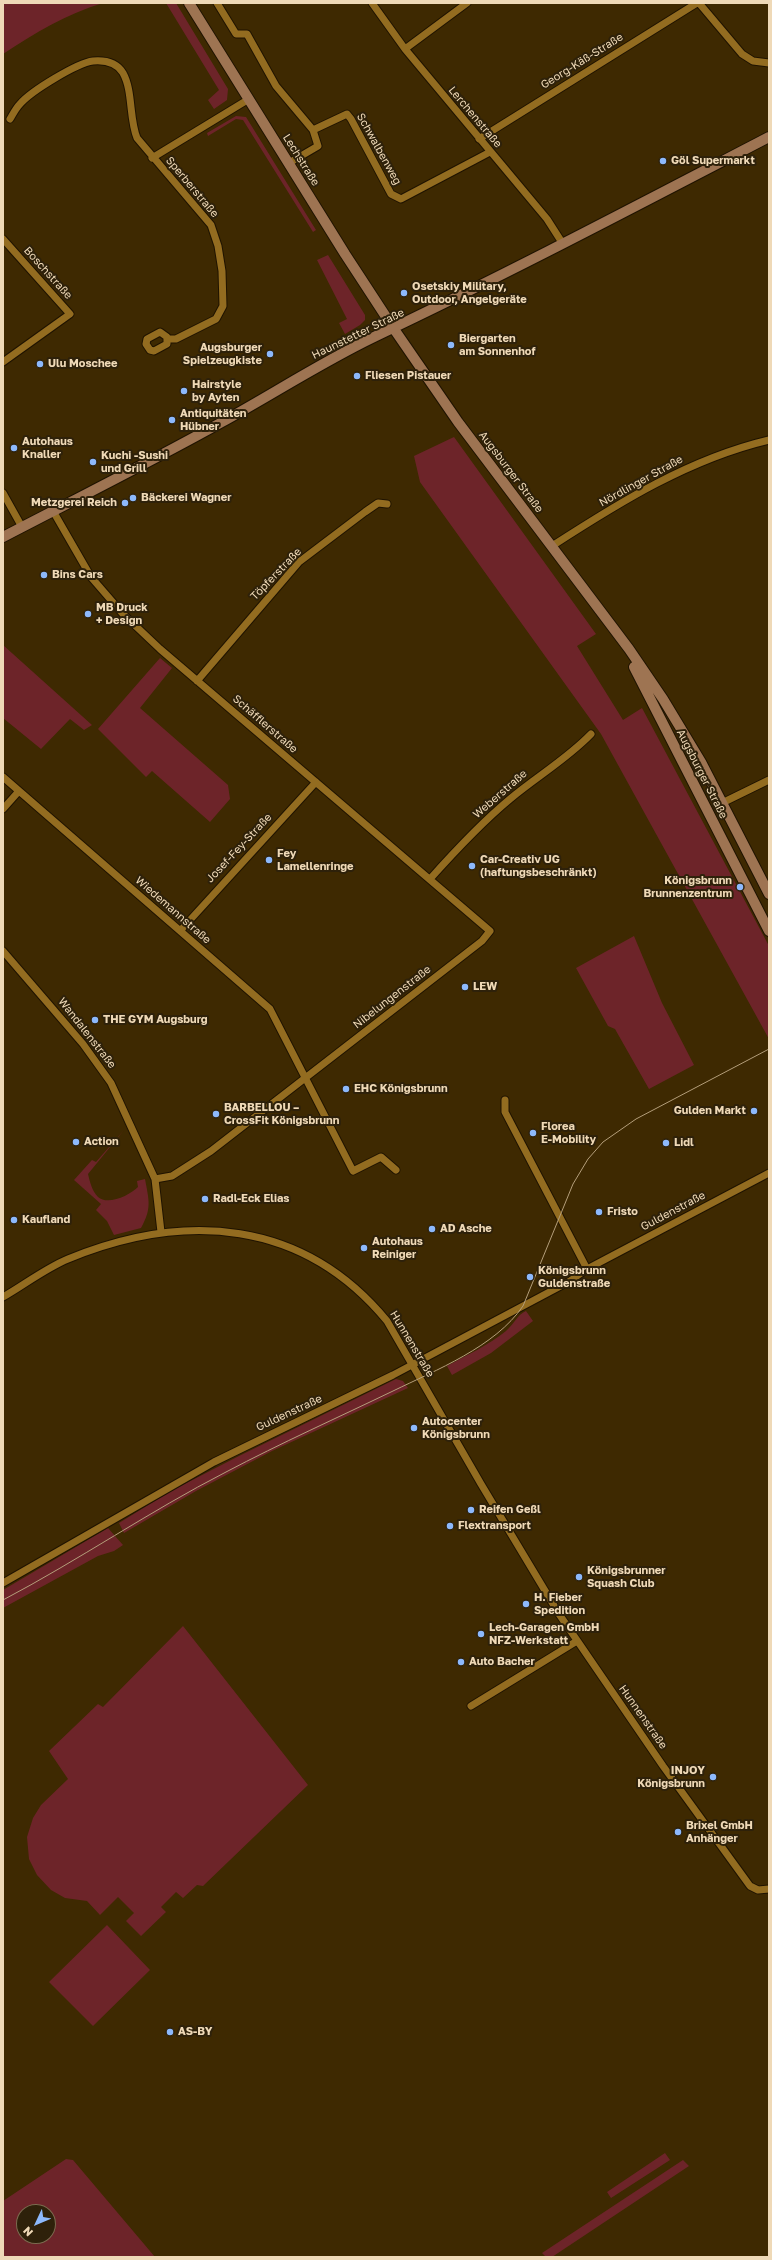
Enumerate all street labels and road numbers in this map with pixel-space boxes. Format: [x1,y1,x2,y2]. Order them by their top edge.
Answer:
street label: Georg-Käß-Straße [538,30,626,92]
street label: Lerchenstraße [446,84,504,150]
street label: Schwalbenweg [354,111,404,187]
street label: Lechstraße [280,132,322,188]
street label: Sperberstraße [163,154,221,220]
street label: Boschstraße [21,244,75,302]
street label: Haunstetter Straße [310,306,406,362]
street label: Augsburger Straße [476,429,546,515]
street label: Nördlinger Straße [597,453,685,509]
street label: Töpferstraße [248,545,304,603]
street label: Schäfflerstraße [230,692,300,756]
street label: Augsburger Straße [674,727,730,821]
street label: Weberstraße [470,767,530,821]
street label: Josef-Fey-Straße [203,811,275,885]
street label: Wiedemannstraße [132,874,214,946]
street label: Nibelungenstraße [351,963,433,1031]
street label: Wandalenstraße [55,995,119,1071]
street label: Guldenstraße [639,1188,707,1234]
street label: Hunnenstraße [387,1308,437,1380]
street label: Guldenstraße [254,1392,324,1434]
street label: Hunnenstraße [616,1682,670,1752]

